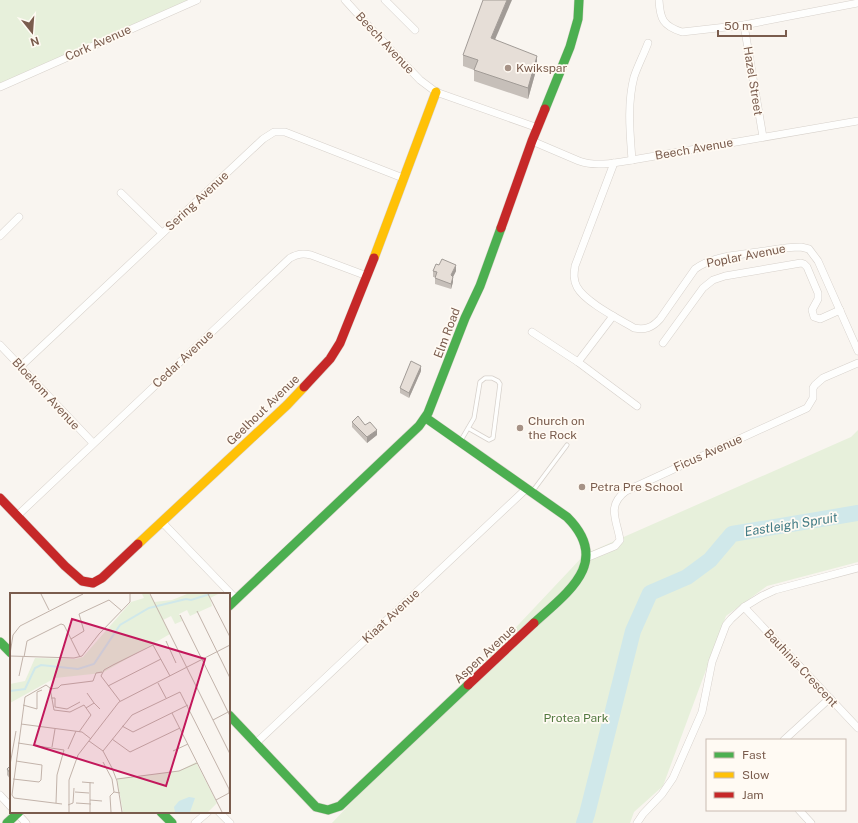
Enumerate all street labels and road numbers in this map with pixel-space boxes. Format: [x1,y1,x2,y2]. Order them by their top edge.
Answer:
street label: Beech Avenue [353,9,417,77]
street label: Cork Avenue [63,22,133,64]
street label: Hazel Street [741,45,765,117]
street label: Beech Avenue [654,135,734,163]
street label: Sering Avenue [163,168,232,234]
street label: Poplar Avenue [705,241,787,271]
street label: Elm Road [431,306,463,360]
street label: Cedar Avenue [150,327,216,391]
street label: Bloekom Avenue [9,355,83,433]
street label: Geelhout Avenue [224,372,302,448]
street label: Ficus Avenue [671,432,745,474]
street label: Kiaat Avenue [360,586,423,646]
street label: Aspen Avenue [451,622,519,686]
street label: Bauhinia Crescent [761,626,841,710]

